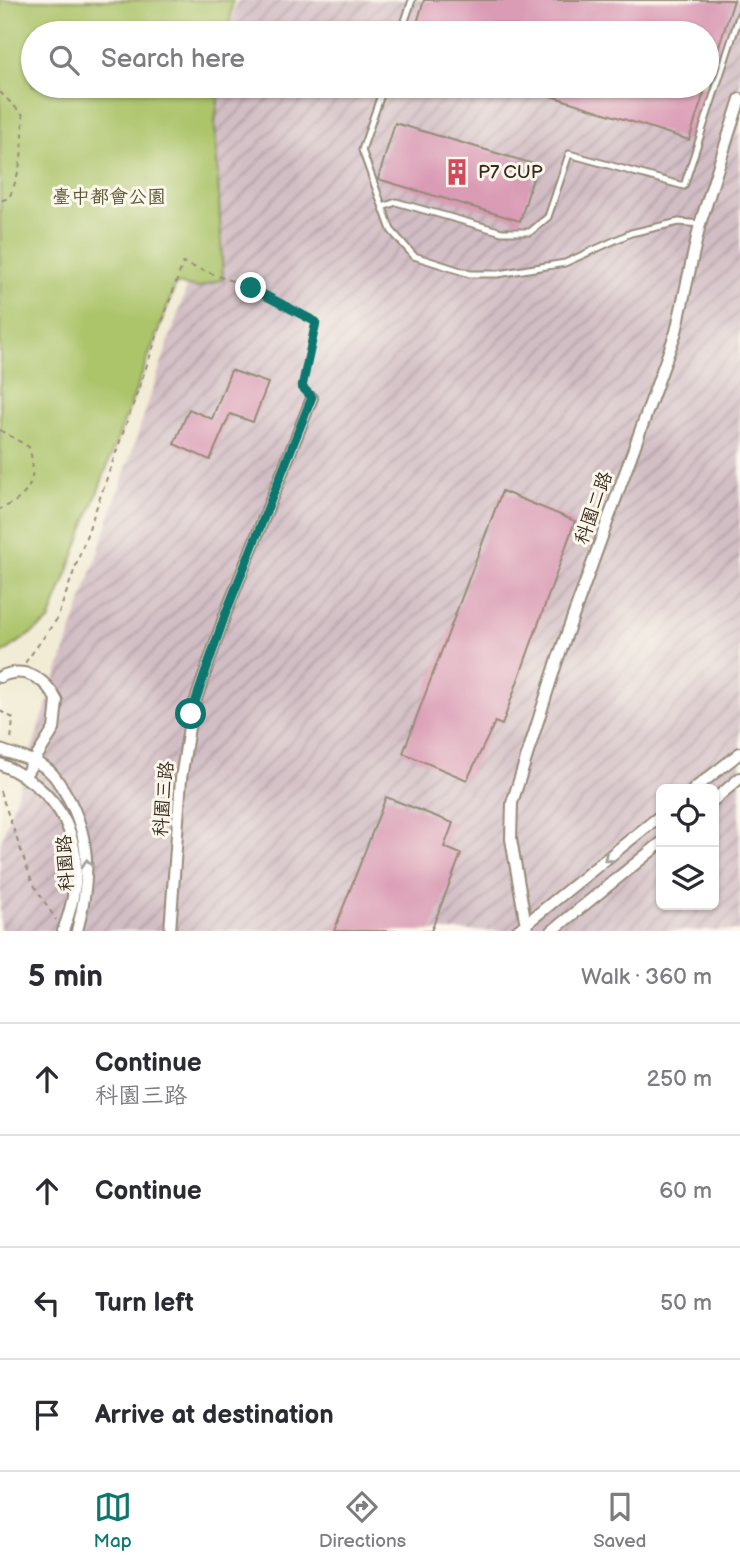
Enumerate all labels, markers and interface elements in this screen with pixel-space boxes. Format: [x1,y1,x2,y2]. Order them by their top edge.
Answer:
search box [21,21,719,98]
icon: search [45,41,83,79]
text: Search here [101,44,245,75]
building icon: P7 CUP [442,157,472,187]
place label: P7 CUP [478,161,543,184]
park label: 臺中都會公園 [52,186,166,209]
route end [235,272,266,303]
street label: 科園二路 [570,468,618,548]
route start [175,698,206,729]
street label: 科園三路 [149,760,179,838]
map controls [656,784,719,910]
button: locate [656,784,719,847]
street label: 科園路 [53,834,79,892]
button: layers [656,847,719,910]
one-way arrow [603,850,616,862]
one-way arrow [80,858,95,869]
text: 5 min [28,959,103,995]
text: Walk · 360 m [581,963,712,991]
text: Continue [95,1048,202,1079]
icon: ahead [28,1060,66,1098]
text: 250 m [646,1065,712,1093]
text: 科園三路 [95,1082,187,1110]
icon: ahead [28,1172,66,1210]
text: Continue [95,1176,202,1207]
text: 60 m [659,1177,712,1205]
icon: left [28,1284,66,1322]
text: Turn left [95,1288,194,1319]
text: 50 m [660,1289,712,1317]
icon: arrive [28,1396,66,1434]
text: Arrive at destination [95,1400,334,1431]
tab: Map [94,1488,132,1553]
tab: Directions [319,1488,406,1553]
tab: Saved [593,1488,646,1553]

